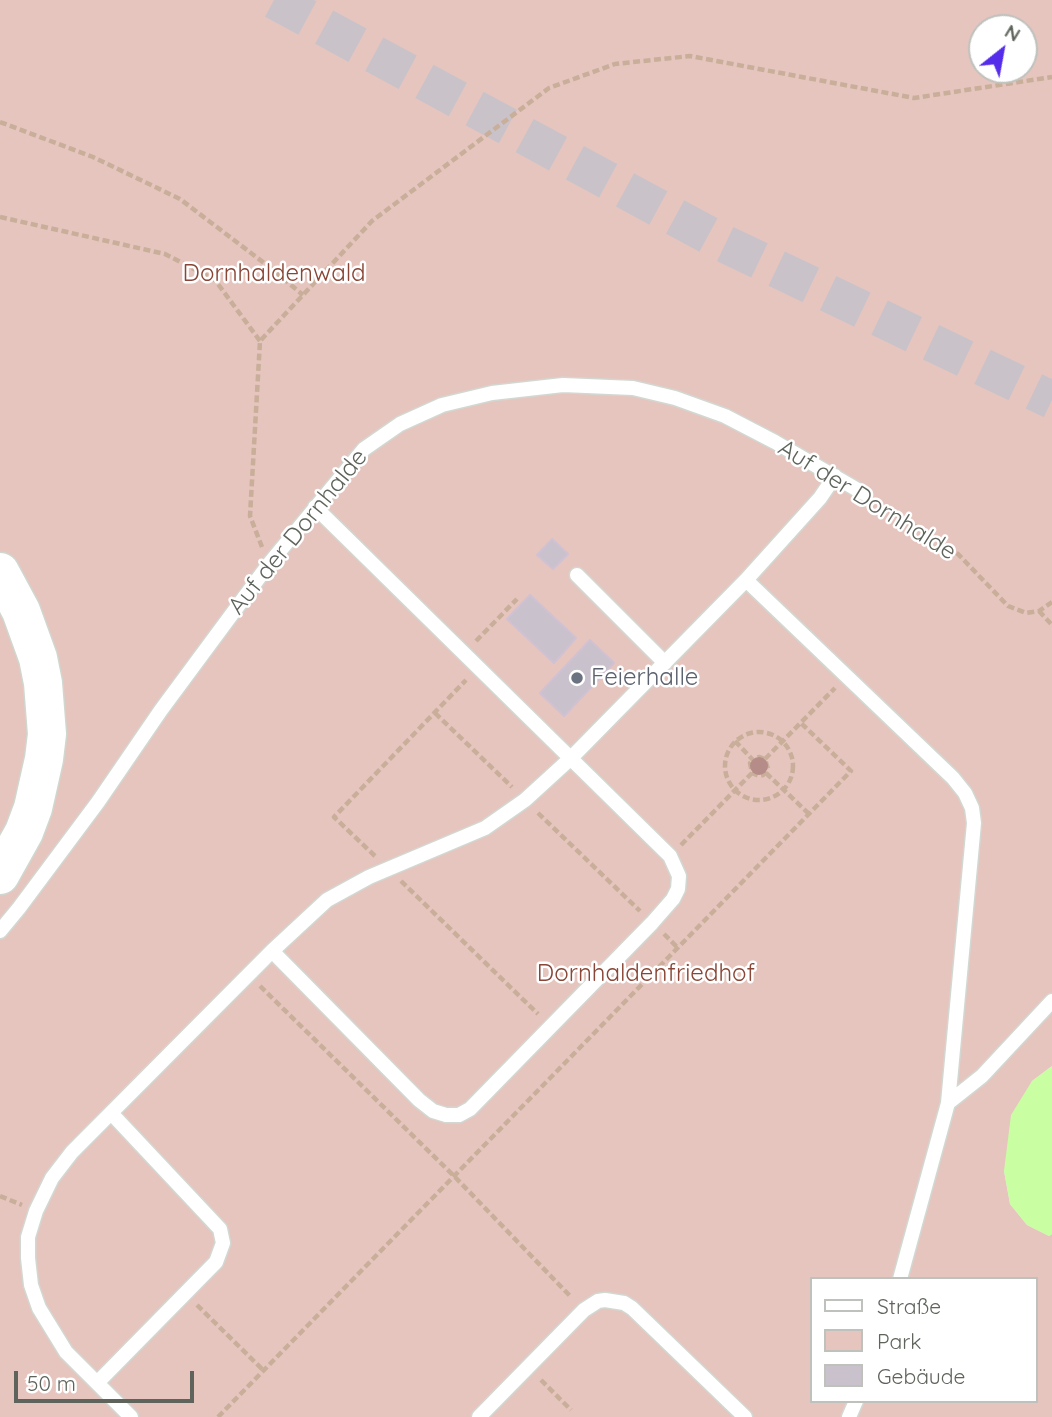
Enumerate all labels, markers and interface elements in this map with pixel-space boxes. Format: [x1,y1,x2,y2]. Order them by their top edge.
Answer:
north arrow [968,14,1038,84]
text: N [1001,19,1025,47]
park label: Dornhaldenwald [183,260,365,288]
street label: Auf der Dornhalde [773,434,961,566]
street label: Auf der Dornhalde [222,443,374,621]
place label: Feierhalle [591,664,698,692]
marker: Feierhalle [569,670,585,686]
park label: Dornhaldenfriedhof [537,960,755,988]
legend [810,1277,1038,1403]
text: Straße [877,1293,941,1319]
text: Park [877,1328,921,1354]
scale bar [18,1358,198,1402]
text: Gebäude [877,1363,965,1389]
text: 50 m [27,1370,76,1396]

